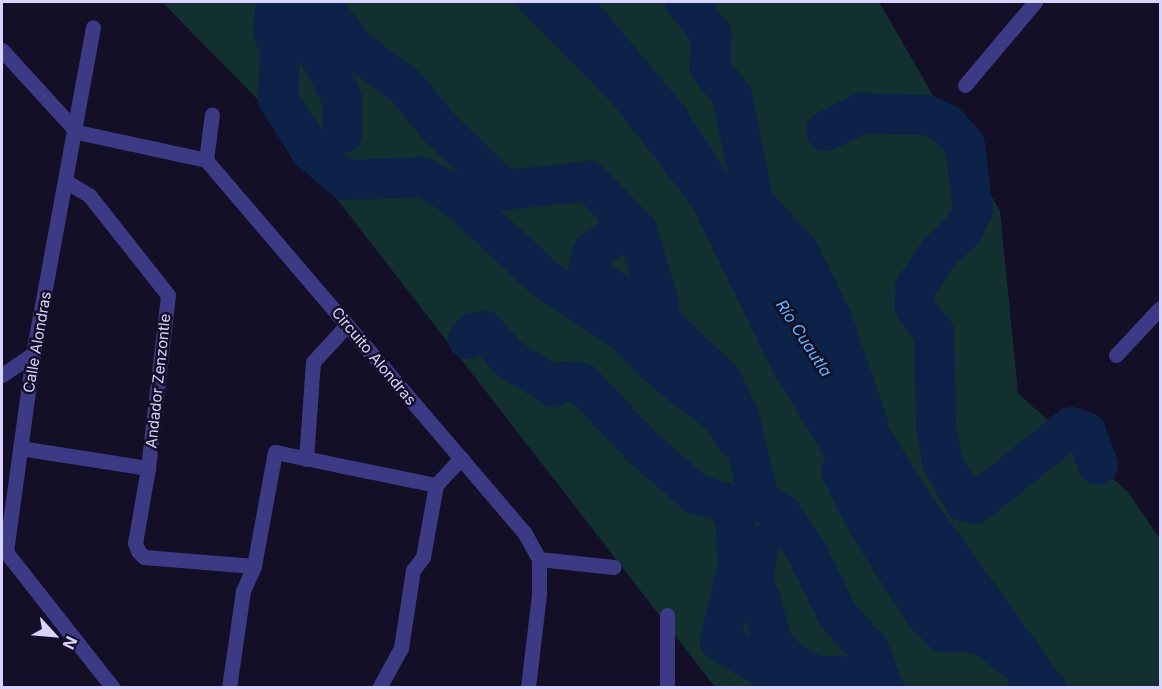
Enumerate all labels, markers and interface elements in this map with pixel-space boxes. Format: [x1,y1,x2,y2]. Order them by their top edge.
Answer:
street label: Calle Alondras [19,290,55,394]
water label: Río Cuautla [772,296,836,380]
street label: Circuito Alondras [328,303,420,409]
street label: Andador Zenzontle [142,313,174,449]
north arrow [24,605,84,665]
text: N [59,633,82,653]

